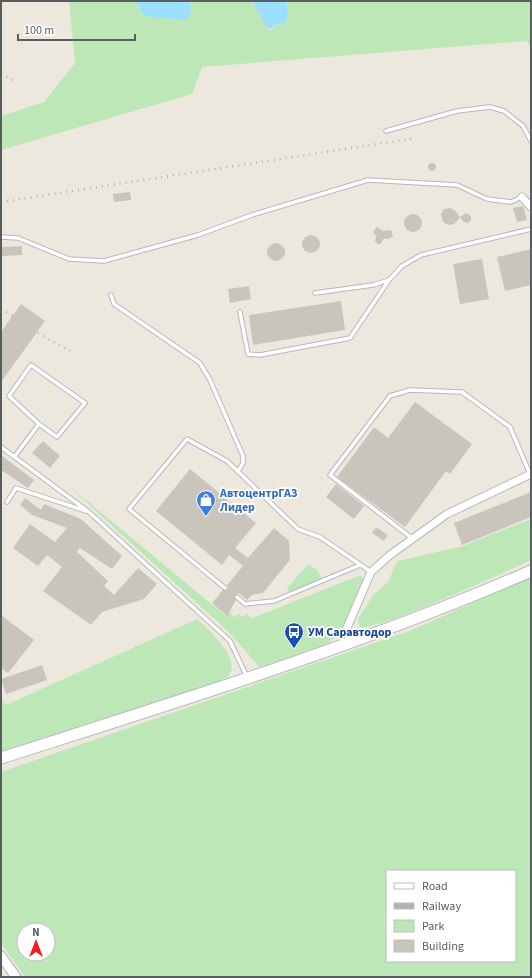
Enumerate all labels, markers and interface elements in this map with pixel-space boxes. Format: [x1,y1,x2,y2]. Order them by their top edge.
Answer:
scale bar [18,16,135,42]
text: 100 m [24,22,54,39]
place label: АвтоцентрГАЗ Лидер [219,485,298,516]
shop icon: АвтоцентрГАЗ Лидер [195,489,217,517]
bus stop icon: УМ Саравтодор [283,621,305,649]
place label: УМ Саравтодор [308,624,392,641]
legend [386,870,516,962]
text: Road [422,878,448,895]
text: Railway [422,898,461,915]
text: Park [422,918,444,935]
north arrow [16,922,56,962]
text: N [32,925,40,940]
text: Building [422,938,464,955]

